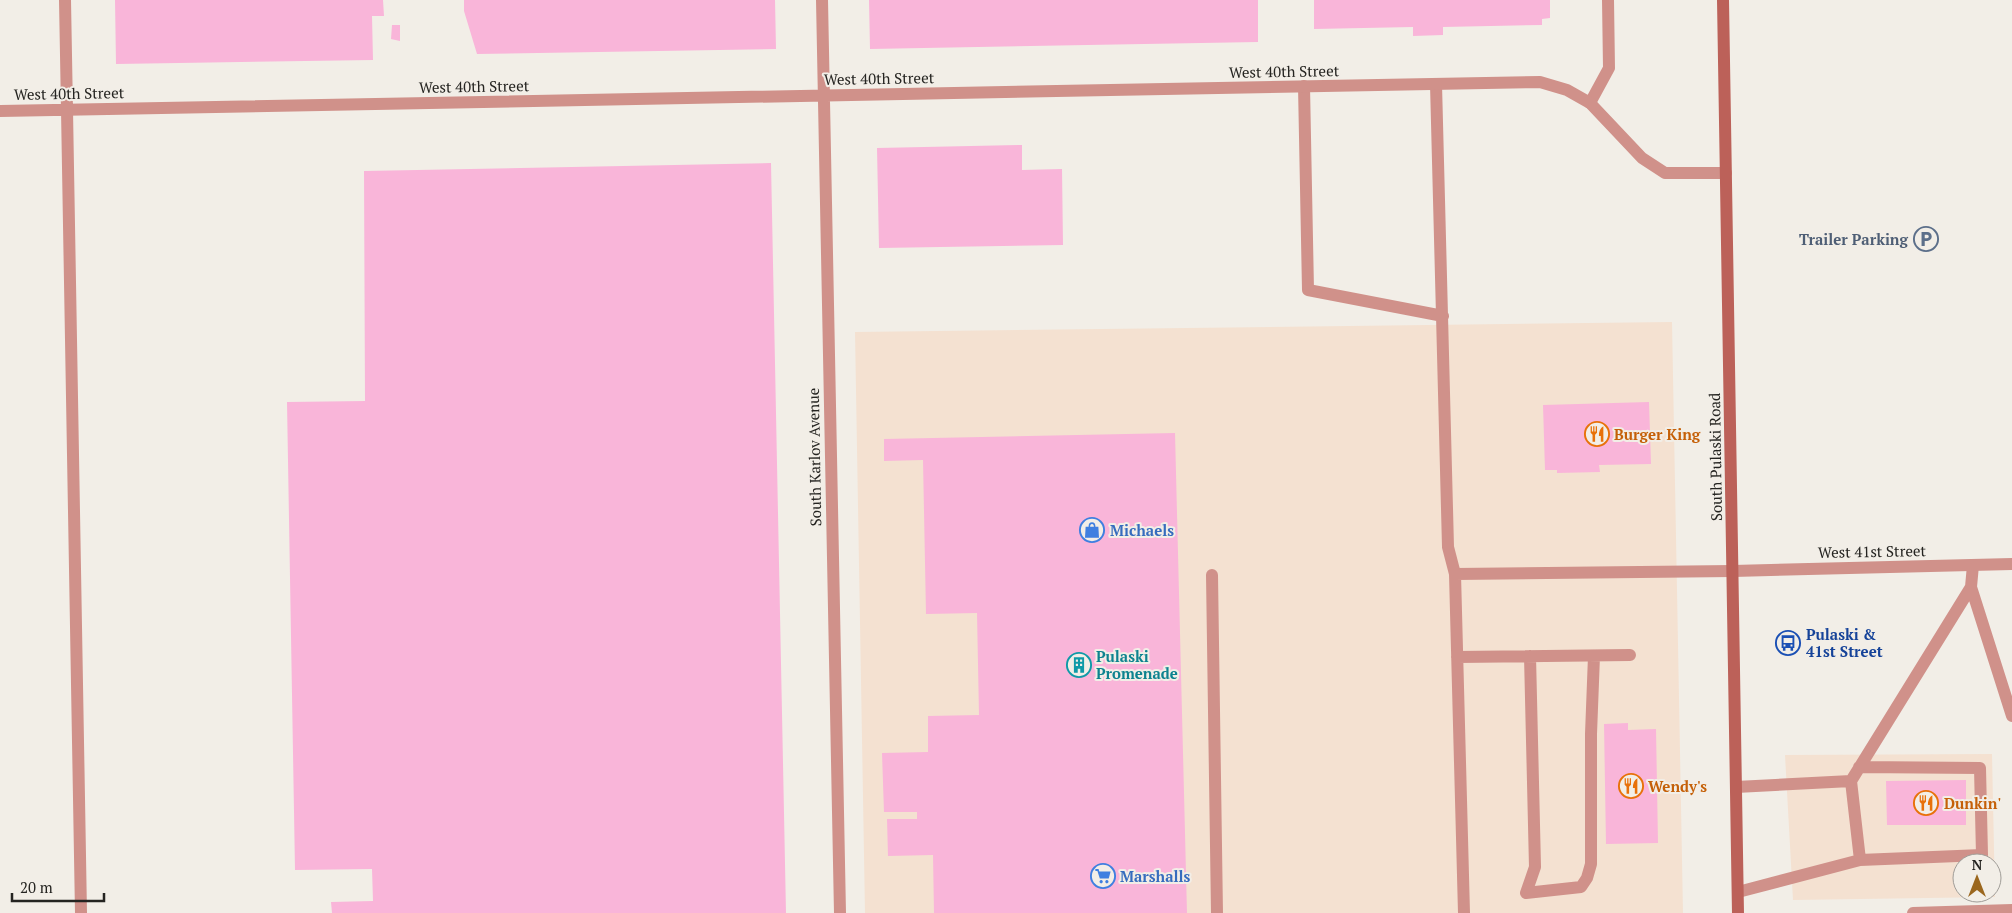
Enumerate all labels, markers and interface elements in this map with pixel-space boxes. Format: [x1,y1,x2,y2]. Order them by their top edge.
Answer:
street label: West 40th Street [1229,60,1340,82]
street label: West 40th Street [824,67,935,89]
street label: West 40th Street [419,75,530,97]
street label: West 40th Street [14,82,125,104]
parking icon: Trailer Parking [1913,226,1939,252]
place label: Trailer Parking [1799,229,1909,249]
street label: South Karlov Avenue [803,388,825,526]
street label: South Pulaski Road [1704,393,1726,521]
restaurant icon: Burger King [1584,421,1610,447]
place label: Burger King [1614,424,1701,444]
shop icon: Michaels [1079,517,1105,543]
place label: Michaels [1110,520,1174,540]
street label: West 41st Street [1818,540,1927,562]
place label: Pulaski & 41st Street [1806,624,1883,661]
bus stop icon: Pulaski & 41st Street [1775,630,1801,656]
place label: Pulaski Promenade [1096,646,1178,683]
building icon: Pulaski Promenade [1066,652,1092,678]
restaurant icon: Wendy's [1618,773,1644,799]
place label: Wendy's [1648,776,1707,796]
restaurant icon: Dunkin' [1913,790,1939,816]
place label: Dunkin' [1944,793,2001,813]
north arrow [1952,853,2002,903]
text: N [1972,855,1983,874]
supermarket icon: Marshalls [1090,863,1116,889]
place label: Marshalls [1120,866,1190,886]
scale bar [12,870,105,902]
text: 20 m [20,877,53,897]

